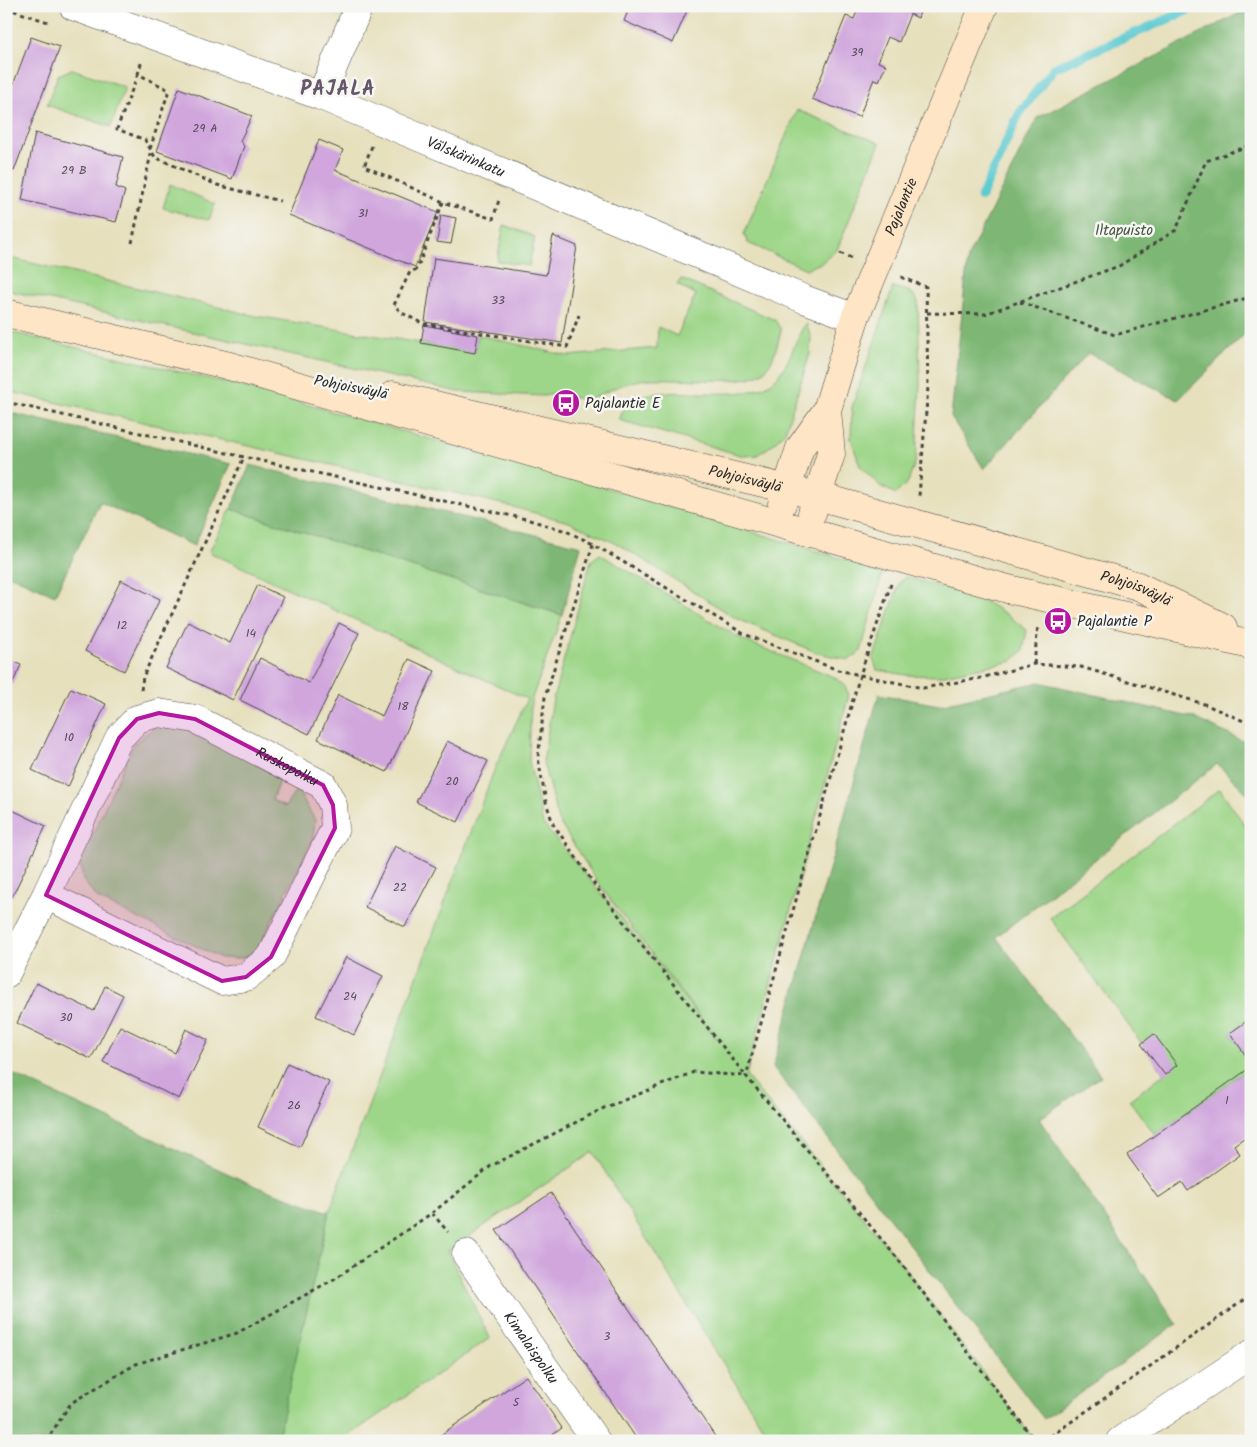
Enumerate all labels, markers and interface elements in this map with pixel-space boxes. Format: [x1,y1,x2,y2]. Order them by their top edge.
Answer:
house number: 39 [851,43,863,62]
district label: PAJALA [300,74,376,106]
house number: 29 A [193,119,217,138]
street label: Välskärinkatu [423,131,508,185]
house number: 29 B [61,161,87,180]
street label: Pajalantie [879,174,925,240]
house number: 31 [358,204,369,223]
park label: Iltapuisto [1095,219,1153,243]
house number: 33 [491,291,505,310]
street label: Pohjoisväylä [312,369,391,407]
bus stop icon: Pajalantie E [551,388,581,418]
place label: Pajalantie E [585,392,662,416]
street label: Pohjoisväylä [706,459,785,500]
street label: Pohjoisväylä [1097,565,1176,614]
bus stop icon: Pajalantie P [1043,606,1073,636]
place label: Pajalantie P [1077,610,1153,634]
house number: 12 [117,616,127,635]
house number: 14 [246,624,257,643]
house number: 18 [398,697,409,716]
house number: 10 [64,728,74,747]
street label: Ruskopolku [251,741,323,794]
house number: 20 [446,772,458,791]
house number: 22 [393,878,407,897]
house number: 24 [343,987,357,1006]
house number: 30 [60,1008,72,1027]
house number: 1 [1225,1091,1229,1110]
house number: 26 [287,1096,301,1115]
street label: Kimalaispolku [496,1307,564,1390]
house number: 3 [604,1327,611,1346]
house number: 5 [513,1393,521,1412]

